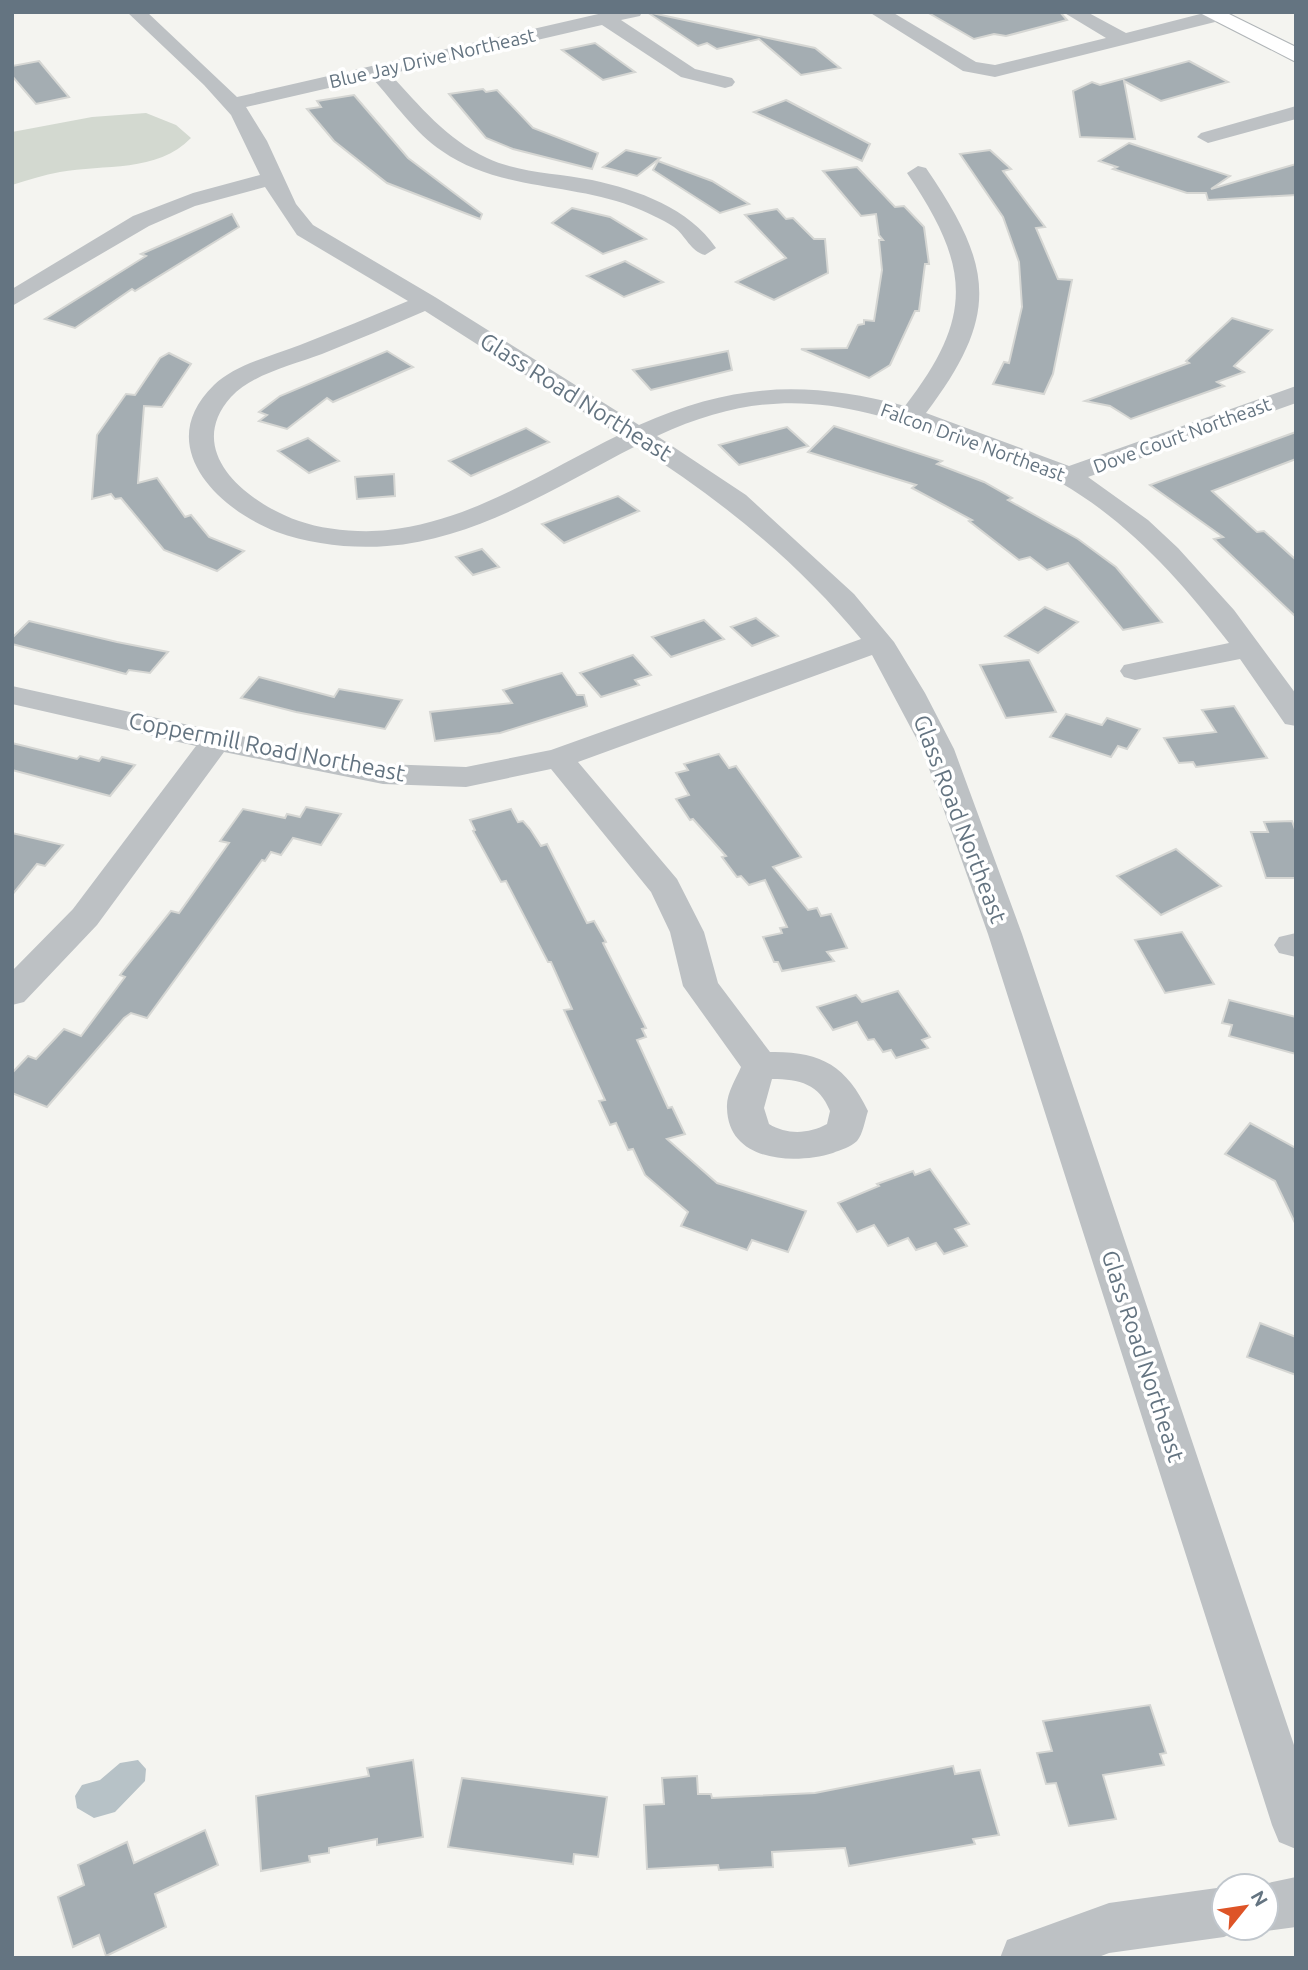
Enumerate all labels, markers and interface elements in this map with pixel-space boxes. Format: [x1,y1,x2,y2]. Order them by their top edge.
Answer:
street label: Blue Jay Drive Northeast [327,23,538,92]
street label: Glass Road Northeast [476,327,677,466]
street label: Dove Court Northeast [1090,392,1274,477]
street label: Falcon Drive Northeast [878,398,1069,486]
street label: Coppermill Road Northeast [127,707,407,786]
street label: Glass Road Northeast [909,711,1012,926]
street label: Glass Road Northeast [1097,1247,1190,1465]
north arrow [1210,1872,1280,1942]
text: N [1247,1887,1273,1910]

